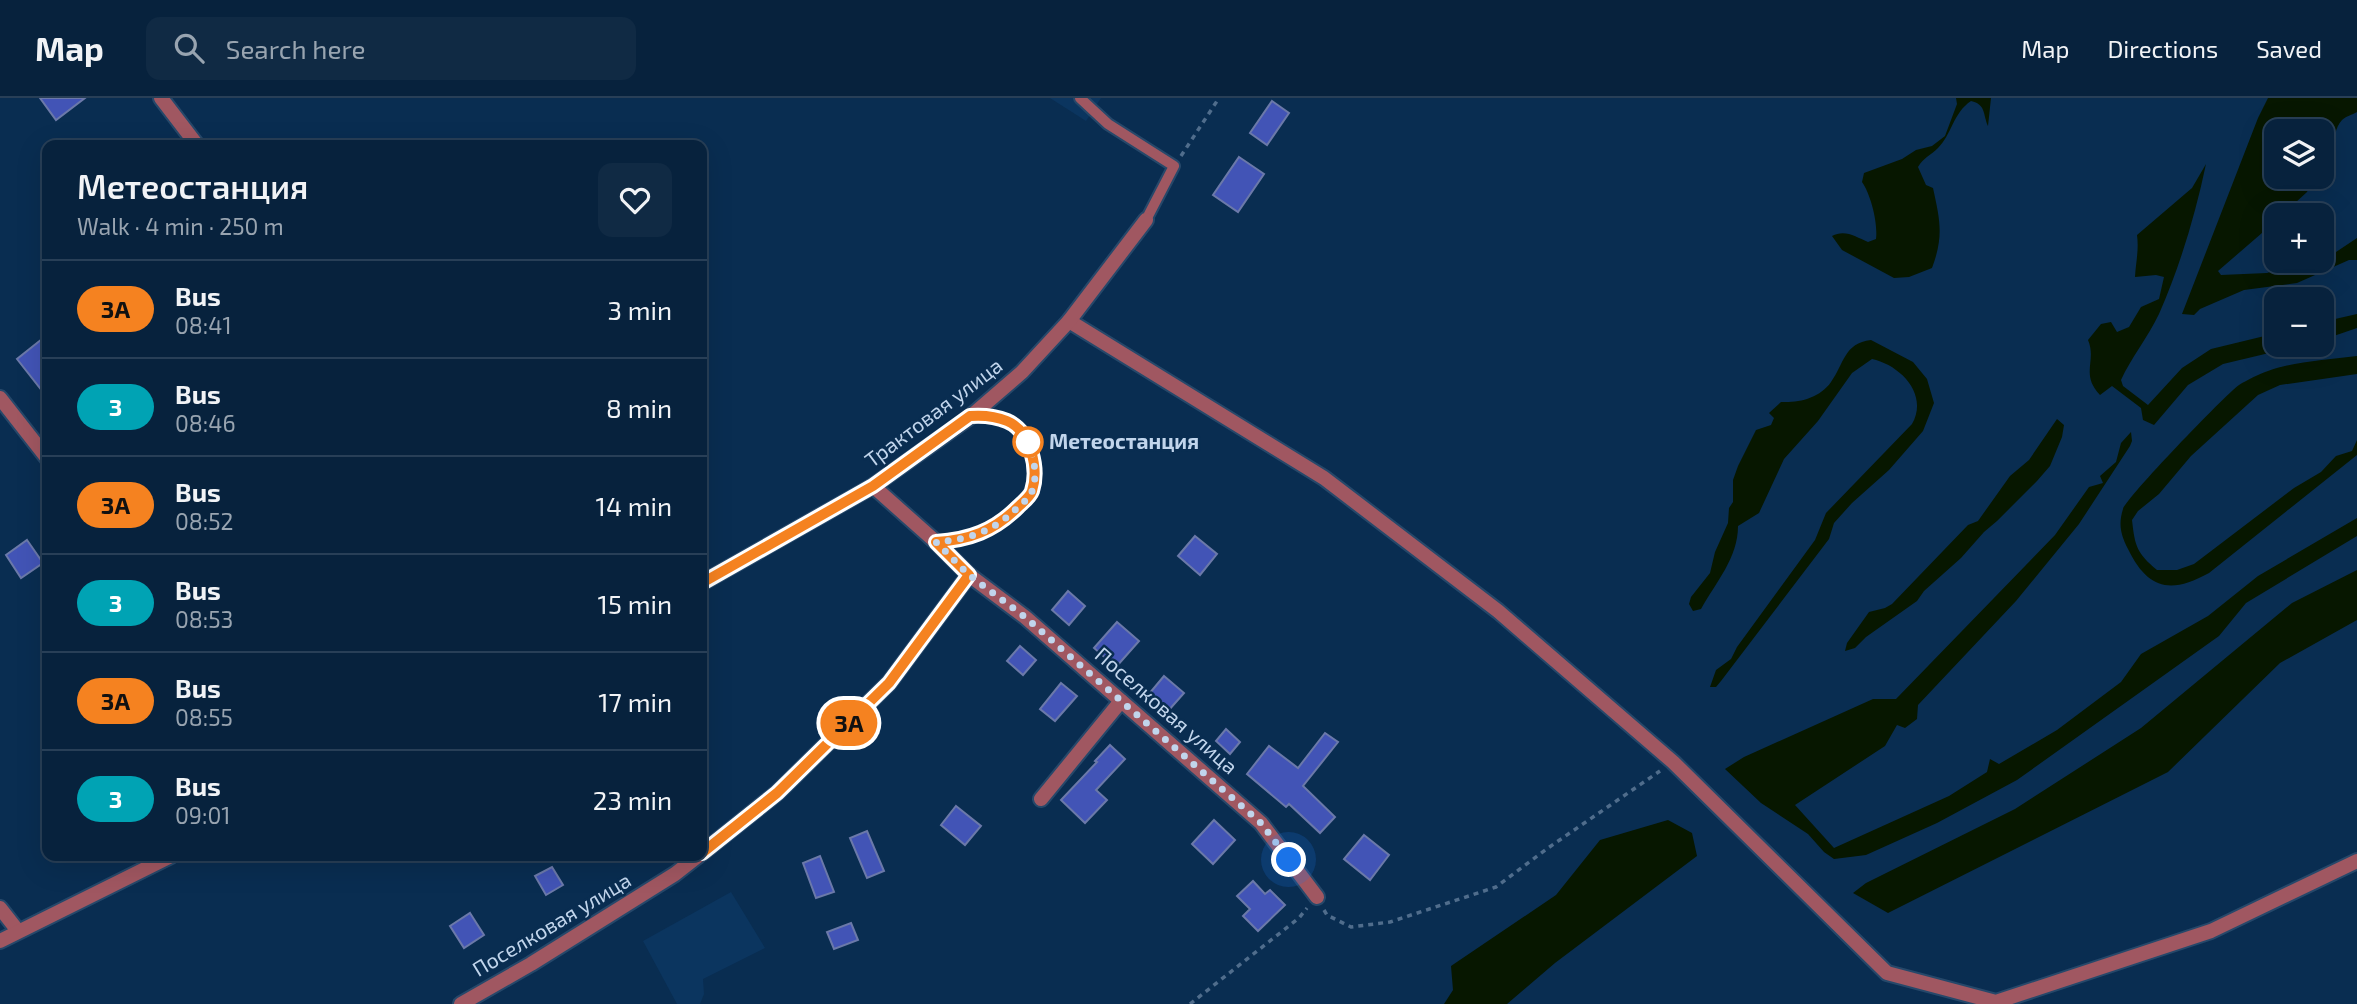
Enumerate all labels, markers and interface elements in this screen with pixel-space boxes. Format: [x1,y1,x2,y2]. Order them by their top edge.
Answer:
search box [146,17,636,80]
text: Map [35,28,104,68]
icon: search [170,29,208,67]
text: Search here [226,33,365,64]
text: Map [2021,34,2069,63]
text: Directions [2107,34,2218,63]
text: Saved [2256,34,2322,63]
map controls [2264,119,2334,357]
button: layers [2264,119,2334,189]
button: heart [598,163,672,237]
text: Метеостанция [77,166,308,206]
button: + [2264,203,2334,273]
text: Walk · 4 min · 250 m [77,212,284,240]
text: Bus [175,280,221,311]
button: − [2264,287,2334,357]
text: 3А [101,294,130,323]
text: 3 min [607,294,672,325]
text: 08:41 [175,311,232,339]
street label: Трактовая улица [859,352,1007,472]
text: Bus [175,378,221,409]
text: 3 [109,392,122,421]
text: 8 min [606,392,672,423]
text: 08:46 [175,409,236,437]
marker: Метеостанция [1013,427,1043,457]
place label: Метеостанция [1049,428,1199,453]
text: Bus [175,476,221,507]
text: 3А [101,490,130,519]
text: 14 min [596,490,672,521]
text: 08:52 [175,507,234,535]
text: Bus [175,574,221,605]
text: 3 [109,588,122,617]
text: 15 min [598,588,672,619]
text: 08:53 [175,605,233,633]
street label: Поселковая улица [1090,641,1243,779]
text: Bus [175,672,221,703]
text: 3А [101,686,130,715]
text: 17 min [598,686,672,717]
line badge: 3А [818,700,880,746]
text: 08:55 [175,703,233,731]
text: 3А [834,708,864,737]
text: Bus [175,770,221,801]
text: 3 [109,784,122,813]
text: 23 min [593,784,672,815]
text: 09:01 [175,801,230,829]
your location [1271,842,1306,877]
street label: Поселковая улица [467,867,636,982]

